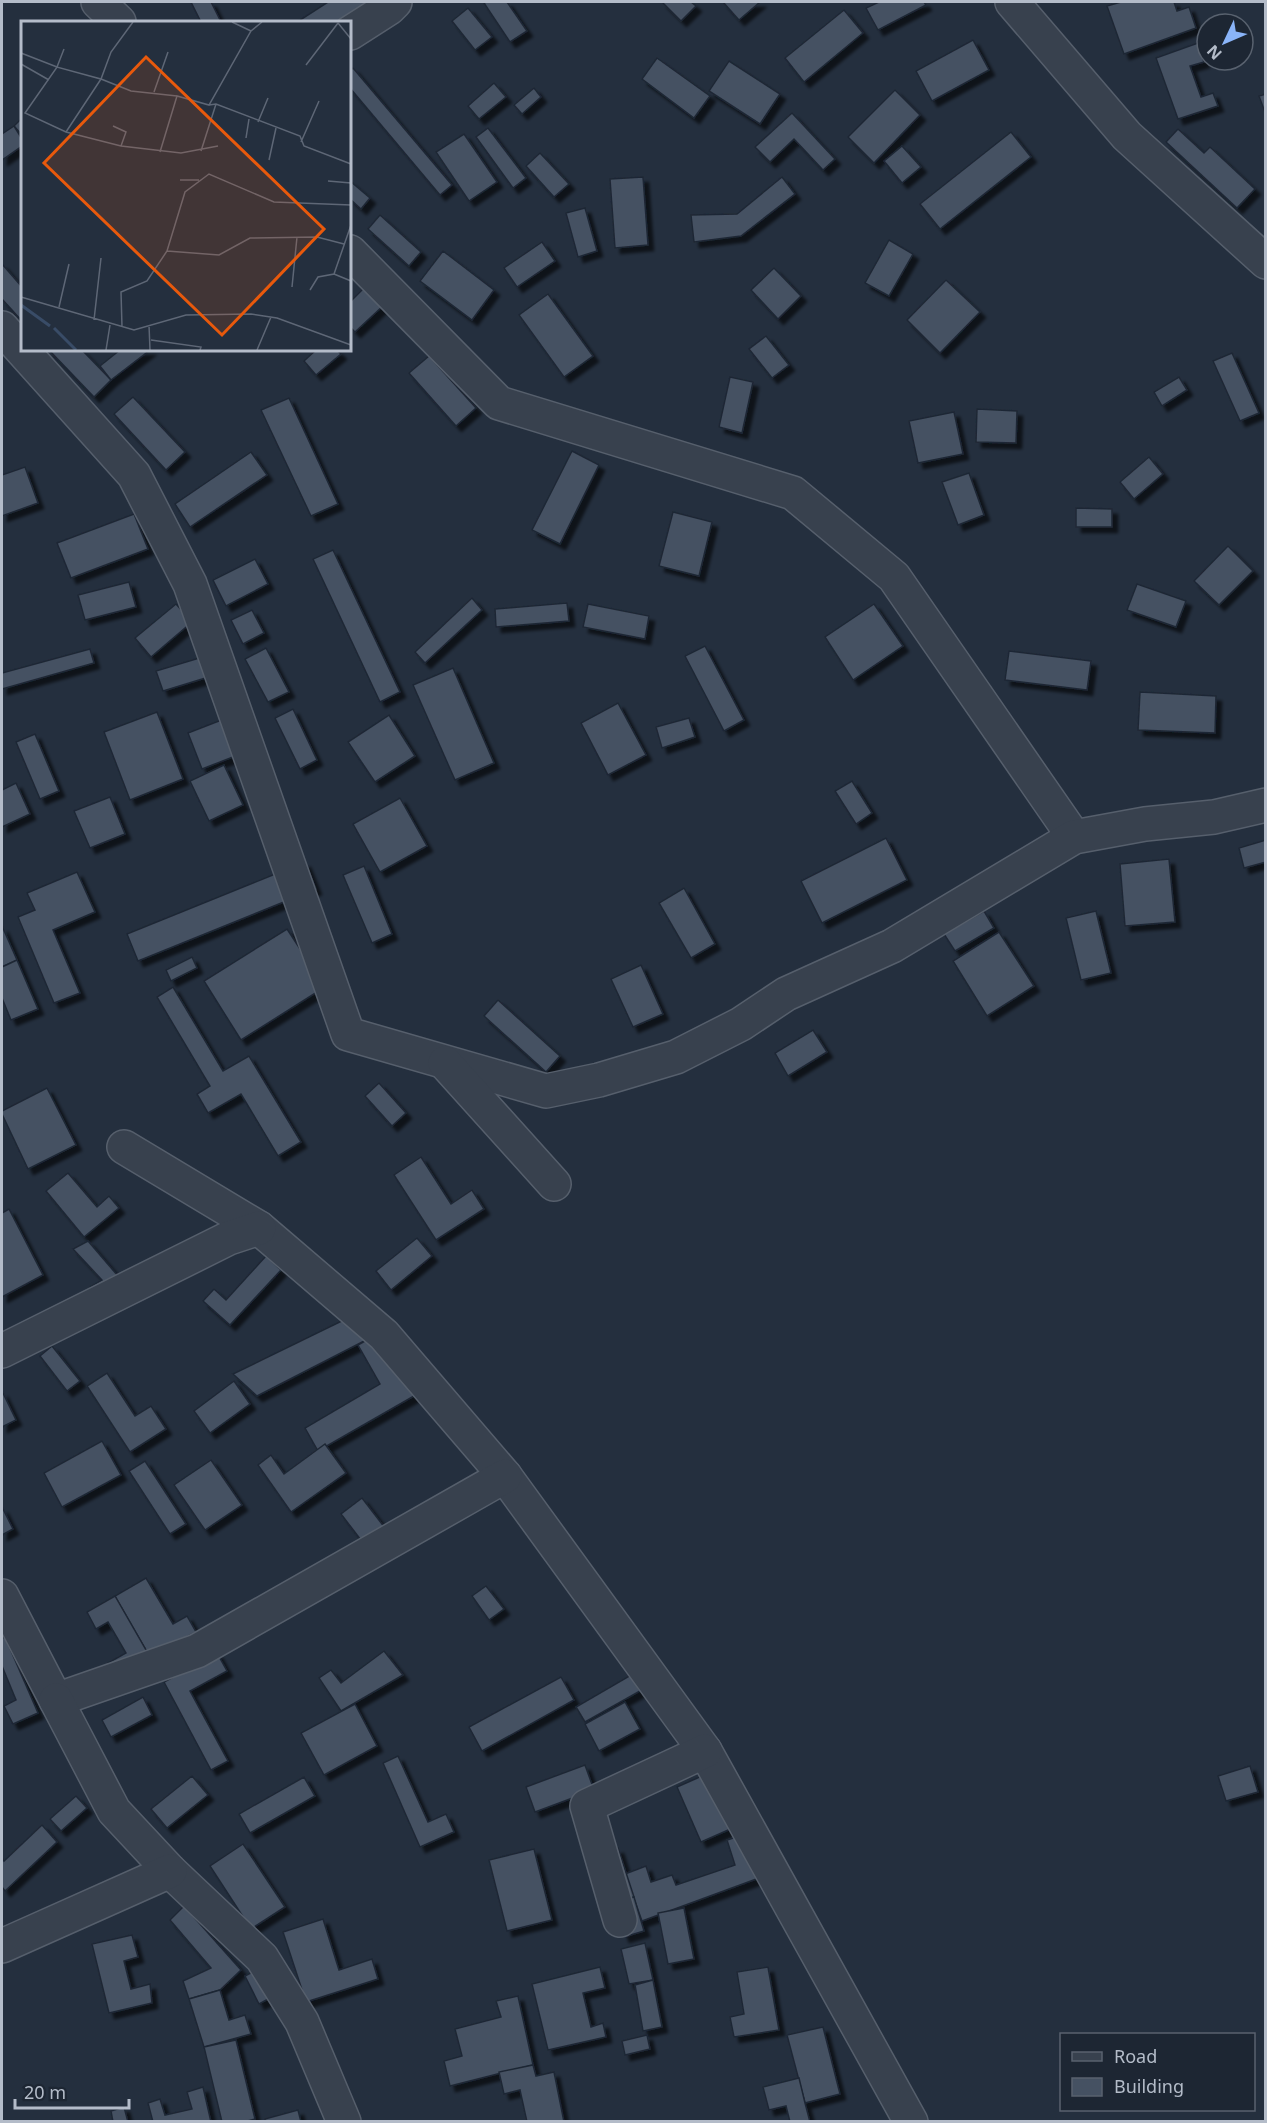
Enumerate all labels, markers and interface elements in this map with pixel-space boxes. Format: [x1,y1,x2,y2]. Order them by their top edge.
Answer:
north arrow [1195,12,1255,72]
inset map [21,21,351,351]
text: N [1202,40,1227,65]
legend [1060,2033,1255,2111]
text: Road [1114,2044,1157,2068]
scale bar [15,2072,129,2110]
text: Building [1114,2074,1184,2098]
text: 20 m [24,2080,66,2104]

